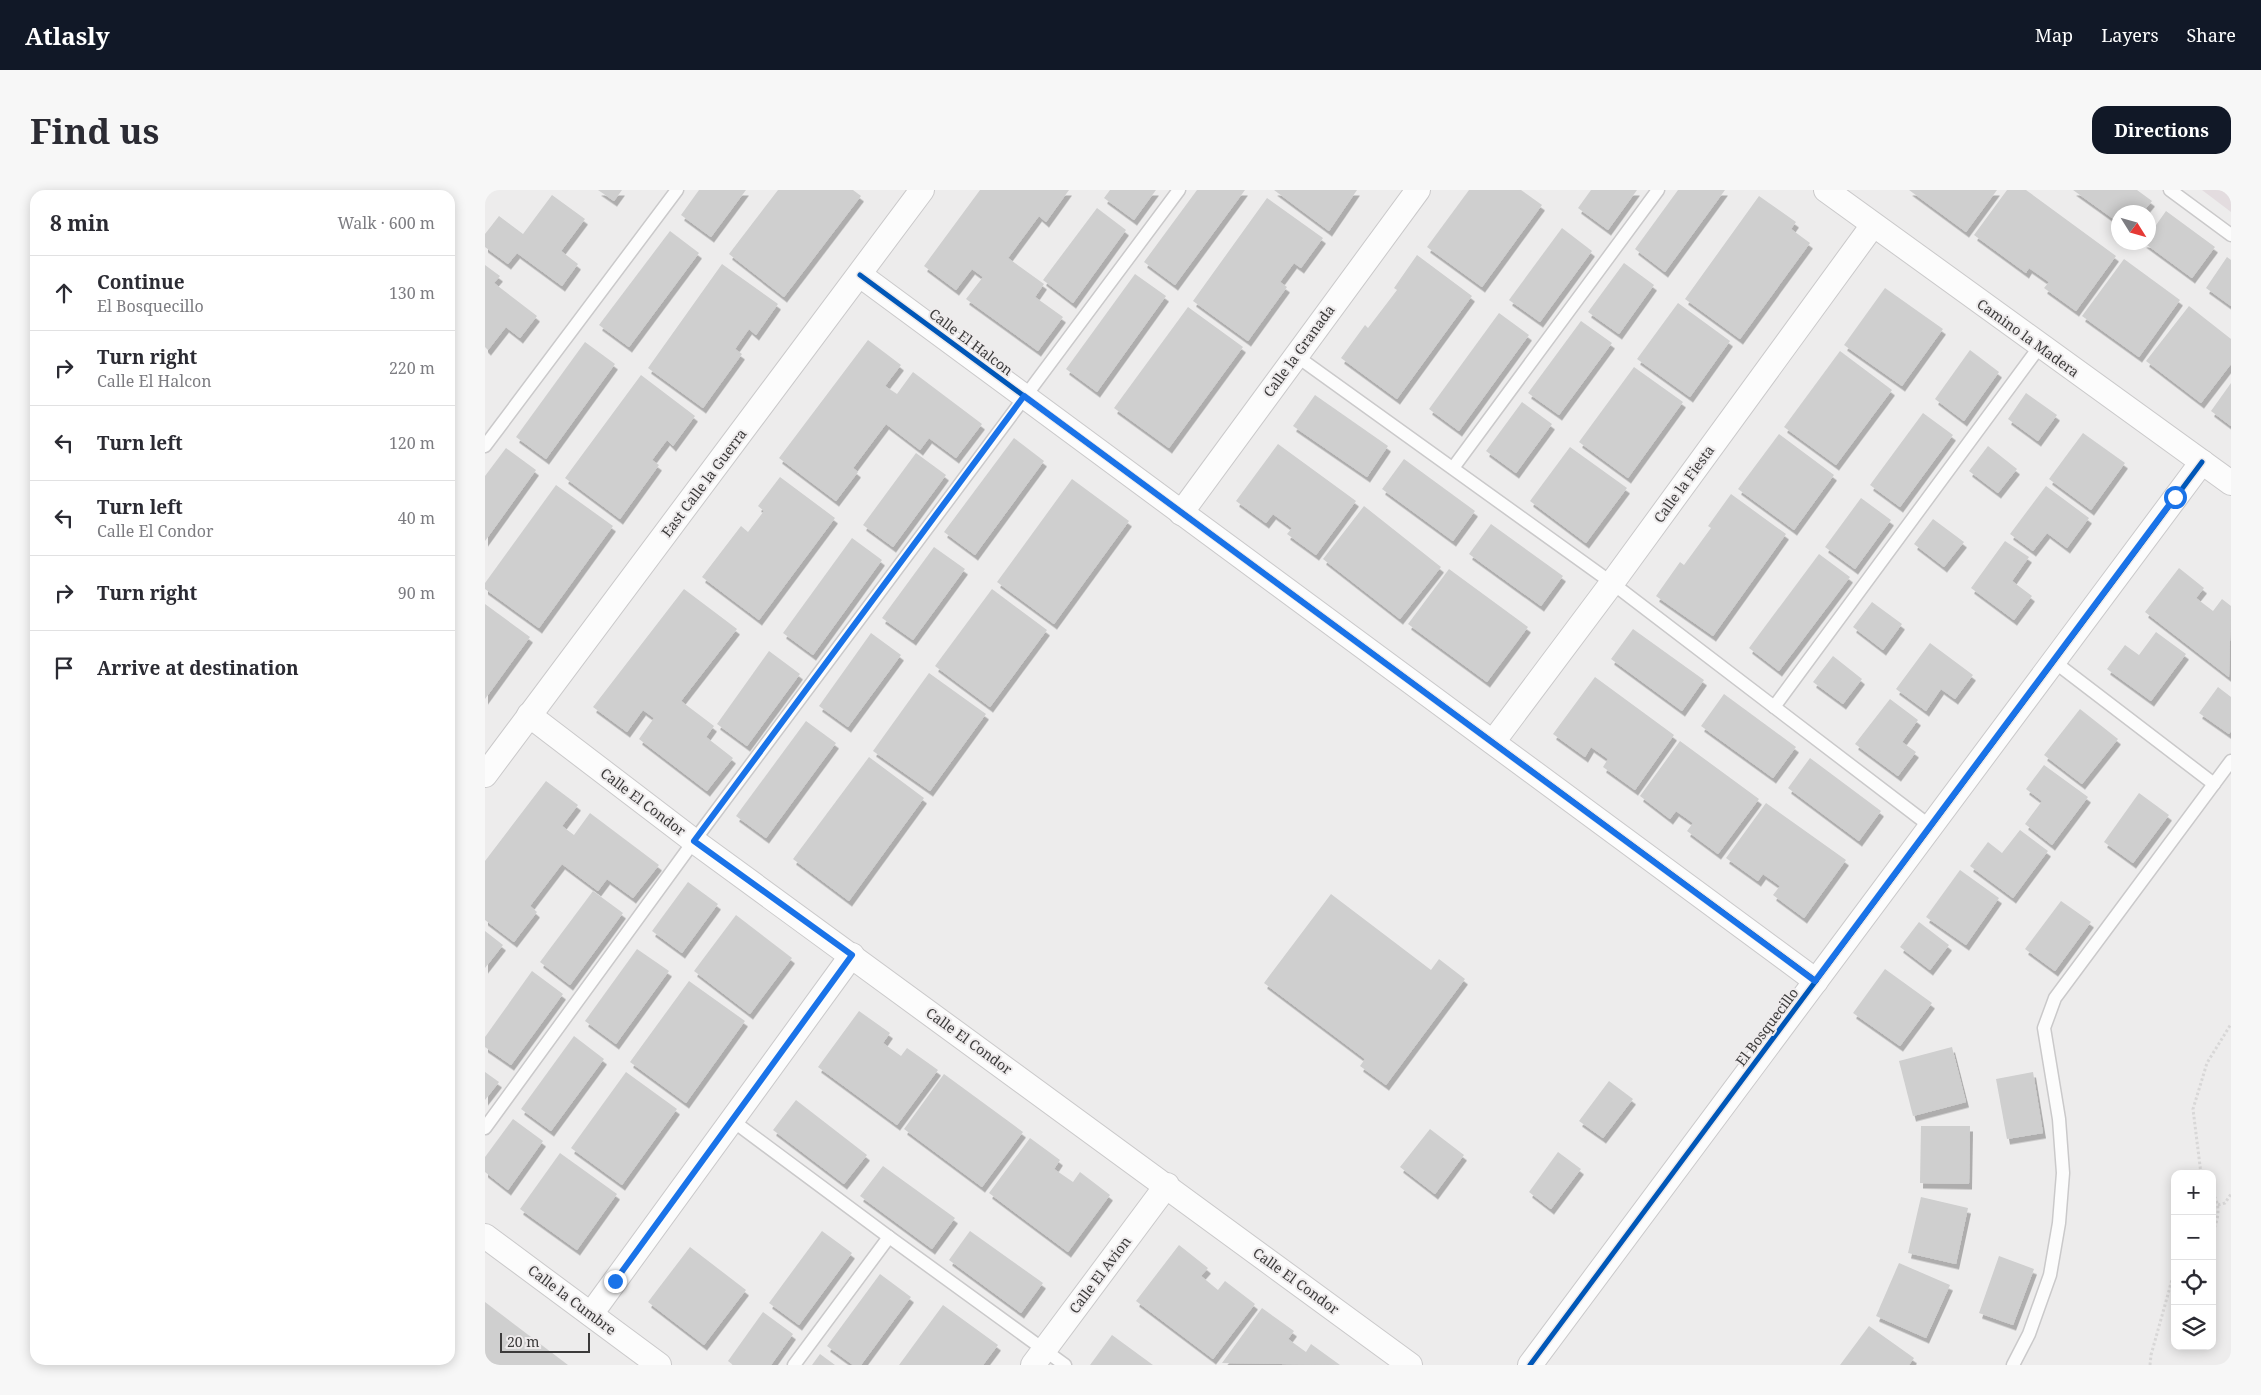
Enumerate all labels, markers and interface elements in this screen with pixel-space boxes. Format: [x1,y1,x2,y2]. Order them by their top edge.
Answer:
text: Atlasly [25,19,110,52]
text: Map [2035,23,2073,47]
text: Layers [2101,23,2159,47]
text: Share [2187,23,2236,47]
button: Directions [2092,106,2231,154]
text: Find us [30,107,159,154]
north arrow [2111,205,2156,250]
text: 8 min [50,209,109,237]
text: Walk · 600 m [338,212,435,234]
text: Continue [97,269,185,295]
icon: ahead [50,279,78,307]
text: 130 m [389,282,435,304]
street label: Camino la Madera [1973,294,2083,381]
text: El Bosquecillo [97,295,204,317]
street label: Calle la Granada [1259,301,1339,401]
street label: Calle El Halcon [926,304,1017,379]
text: Turn right [97,344,197,370]
icon: right [50,354,78,382]
text: 220 m [389,357,435,379]
text: Calle El Halcon [97,370,212,392]
street label: East Calle la Guerra [657,425,751,541]
icon: left [50,429,78,457]
text: Turn left [97,430,183,456]
text: 120 m [389,432,435,454]
street label: Calle la Fiesta [1649,441,1718,526]
route start [2164,486,2187,509]
text: Turn left [97,494,183,520]
icon: left [50,504,78,532]
text: 40 m [398,507,435,529]
text: Calle El Condor [97,520,214,542]
icon: right [50,579,78,607]
text: Turn right [97,580,197,606]
text: 90 m [398,582,435,604]
icon: arrive [50,654,78,682]
text: Arrive at destination [97,655,299,681]
street label: Calle El Condor [597,763,690,840]
street label: El Bosquecillo [1731,984,1802,1070]
street label: Calle El Condor [922,1003,1016,1078]
map controls [2171,1170,2216,1350]
button: + [2171,1170,2216,1215]
button: − [2171,1215,2216,1260]
street label: Calle El Avion [1064,1232,1135,1317]
street label: Calle El Condor [1249,1243,1343,1318]
street label: Calle la Cumbre [524,1260,620,1339]
button: locate [2171,1260,2216,1305]
route end [604,1270,627,1293]
button: layers [2171,1305,2216,1350]
scale bar [500,1330,590,1353]
text: 20 m [507,1332,540,1351]

